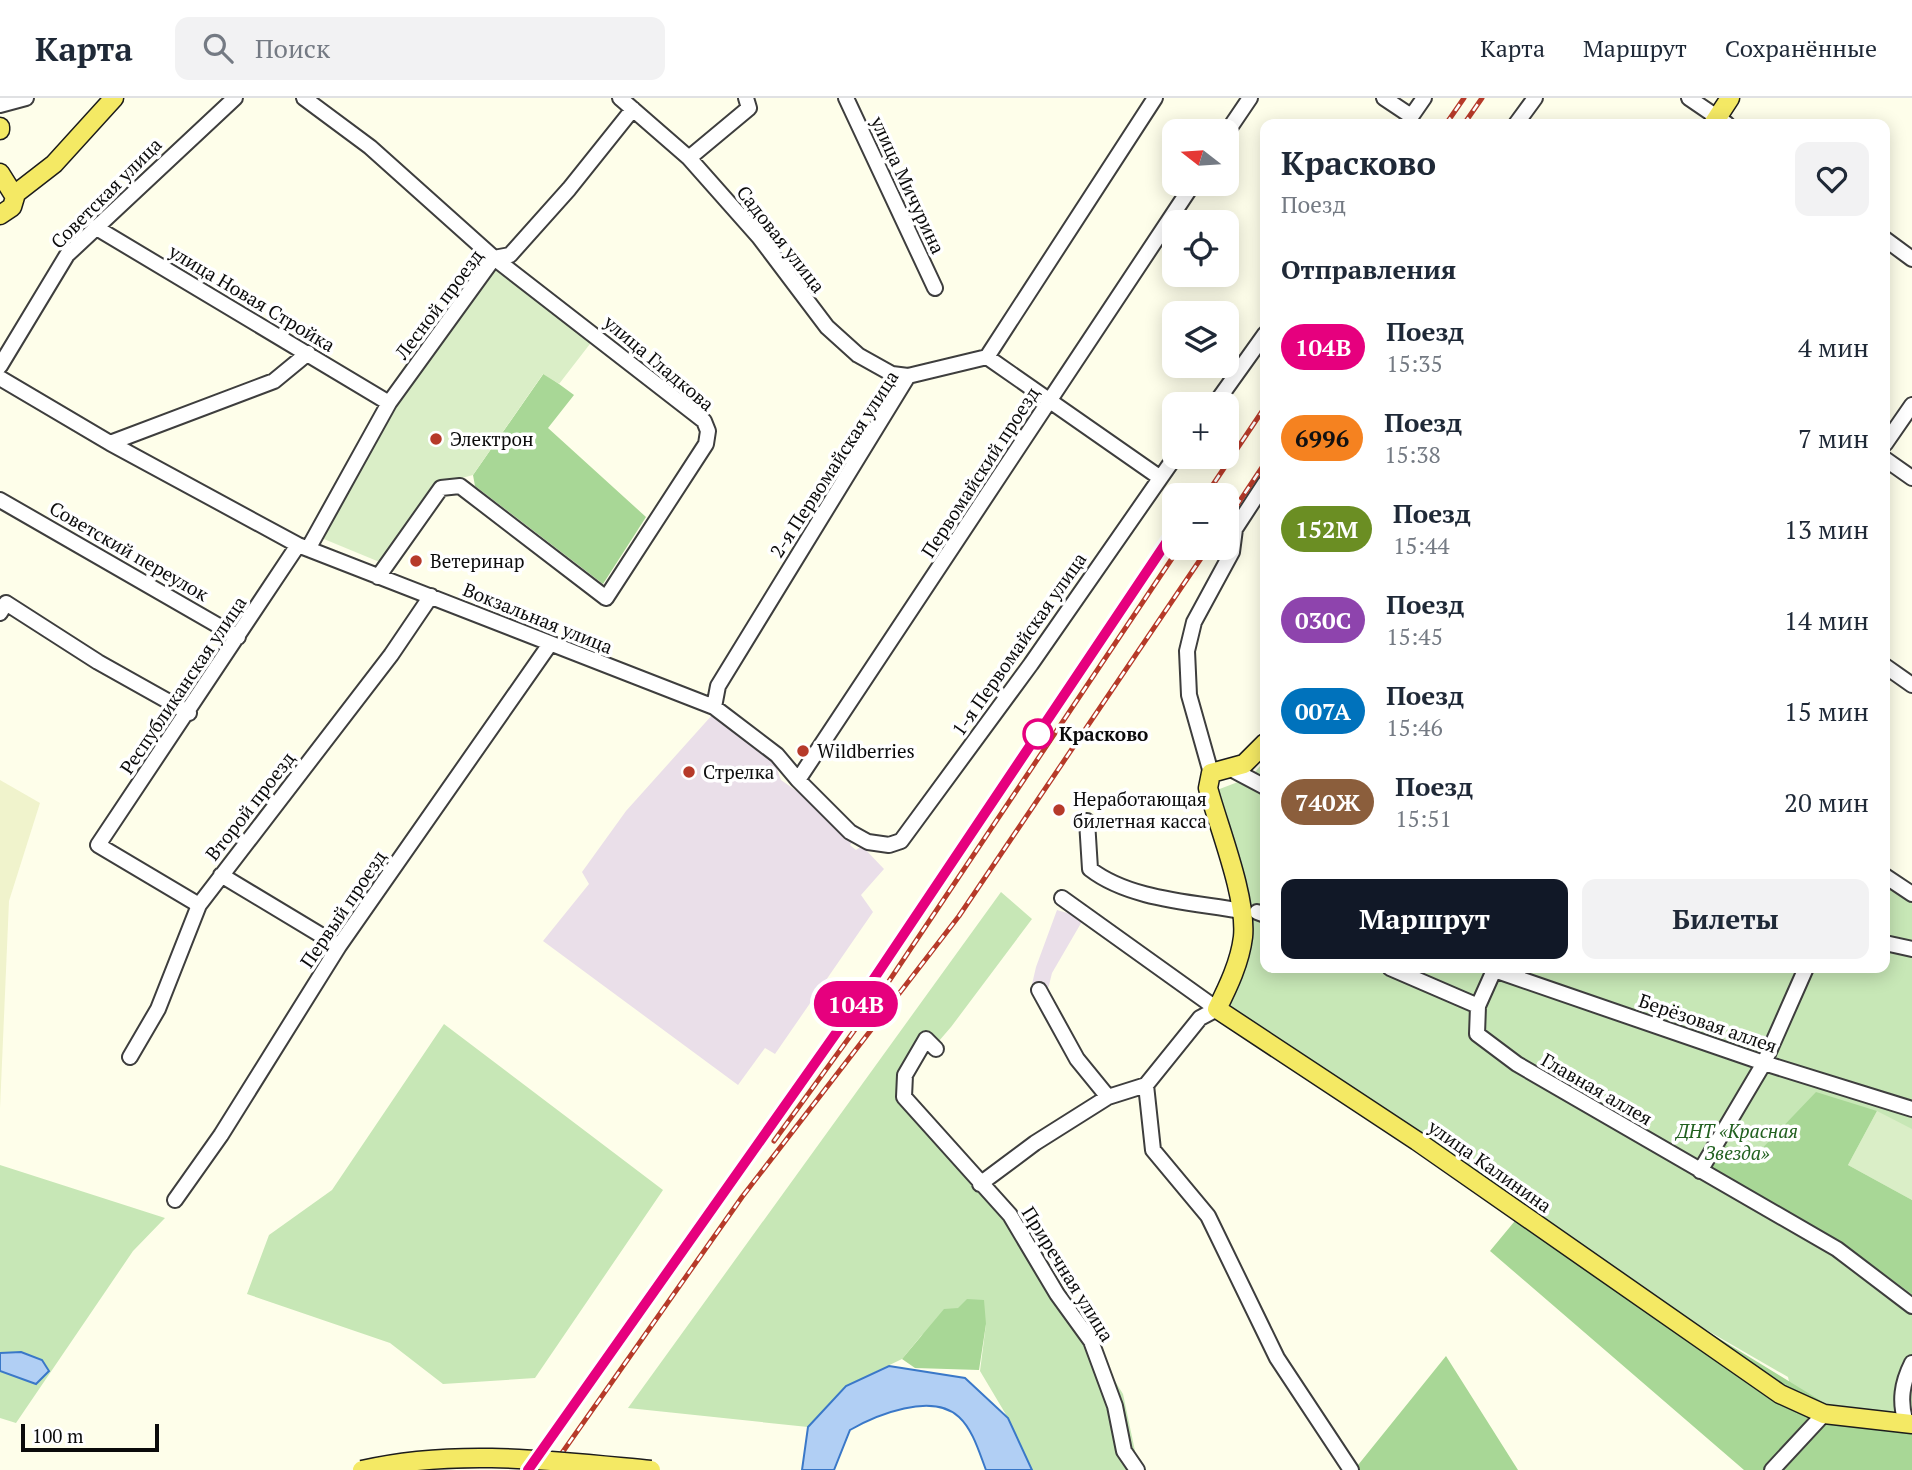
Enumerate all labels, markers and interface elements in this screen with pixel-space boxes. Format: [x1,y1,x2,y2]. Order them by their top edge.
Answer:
search box [175,17,665,80]
text: Карта [35,27,133,70]
icon: search [199,29,237,67]
text: Поиск [255,31,330,65]
text: Карта [1480,32,1545,64]
text: Маршрут [1583,32,1687,64]
text: Сохранённые [1725,32,1877,64]
street label: улица Мичурина [865,111,951,258]
north arrow [1162,119,1239,196]
map controls [1162,119,1239,560]
street label: Советская улица [45,132,167,253]
text: Красково [1281,141,1436,184]
button: heart [1795,142,1869,216]
street label: Садовая улица [732,180,831,298]
text: Поезд [1281,189,1346,220]
button: locate [1162,210,1239,287]
street label: улица Новая Стройка [164,238,340,357]
street label: Лесной проезд [388,244,488,365]
text: Отправления [1281,252,1456,286]
button: layers [1162,301,1239,378]
street label: улица Гладкова [598,309,720,416]
text: Поезд [1386,314,1464,348]
text: 4 мин [1798,330,1869,364]
text: 104В [1295,331,1351,363]
text: 15:35 [1386,348,1443,379]
street label: 2-я Первомайская улица [764,365,904,562]
street label: Первомайский проезд [915,381,1044,562]
button: + [1162,392,1239,469]
text: Поезд [1384,405,1462,439]
text: 7 мин [1798,421,1869,455]
text: 6996 [1295,422,1349,454]
place label: Электрон [450,426,534,451]
marker: Электрон [428,431,444,447]
text: 15:38 [1384,439,1441,470]
button: − [1162,483,1239,560]
street label: Советский переулок [45,495,214,607]
text: Поезд [1393,496,1471,530]
text: 13 мин [1784,512,1869,546]
text: 152М [1295,513,1358,545]
text: 15:44 [1393,530,1450,561]
street label: 1-я Первомайская улица [946,547,1092,740]
place label: Ветеринар [430,548,525,573]
marker: Ветеринар [408,553,424,569]
street label: Вокзальная улица [460,576,617,659]
text: Поезд [1386,587,1464,621]
street label: Республиканская улица [114,591,252,779]
text: 14 мин [1784,603,1869,637]
text: 030C [1295,604,1351,636]
text: 15:45 [1386,621,1443,652]
text: Поезд [1386,678,1464,712]
text: 15 мин [1784,694,1869,728]
text: 007А [1295,695,1351,727]
text: 15:46 [1386,712,1443,743]
marker: Красково [1023,719,1053,749]
place label: Красково [1059,721,1148,746]
place label: Wildberries [817,738,915,763]
marker: Wildberries [795,743,811,759]
street label: Второй проезд [199,746,300,865]
place label: Стрелка [703,759,775,784]
marker: Стрелка [681,764,697,780]
text: Поезд [1395,769,1473,803]
text: 20 мин [1784,785,1869,819]
place label: Неработающая билетная касса [1073,786,1207,833]
text: 740Ж [1295,786,1360,818]
marker: Неработающая билетная касса [1051,802,1067,818]
text: 15:51 [1395,803,1452,834]
street label: Первый проезд [294,845,391,972]
button: Маршрут [1281,879,1568,959]
button: Билеты [1582,879,1869,959]
line badge: 104В [807,981,905,1027]
street label: Берёзовая аллея [1636,987,1781,1058]
text: 104В [828,988,884,1020]
street label: Главная аллея [1537,1047,1657,1130]
street label: улица Калинина [1423,1113,1557,1218]
park label: ДНТ «Красная Звезда» [1674,1118,1798,1165]
street label: Приречная улица [1017,1201,1120,1346]
scale bar [21,1421,159,1453]
text: 100 m [32,1423,83,1448]

